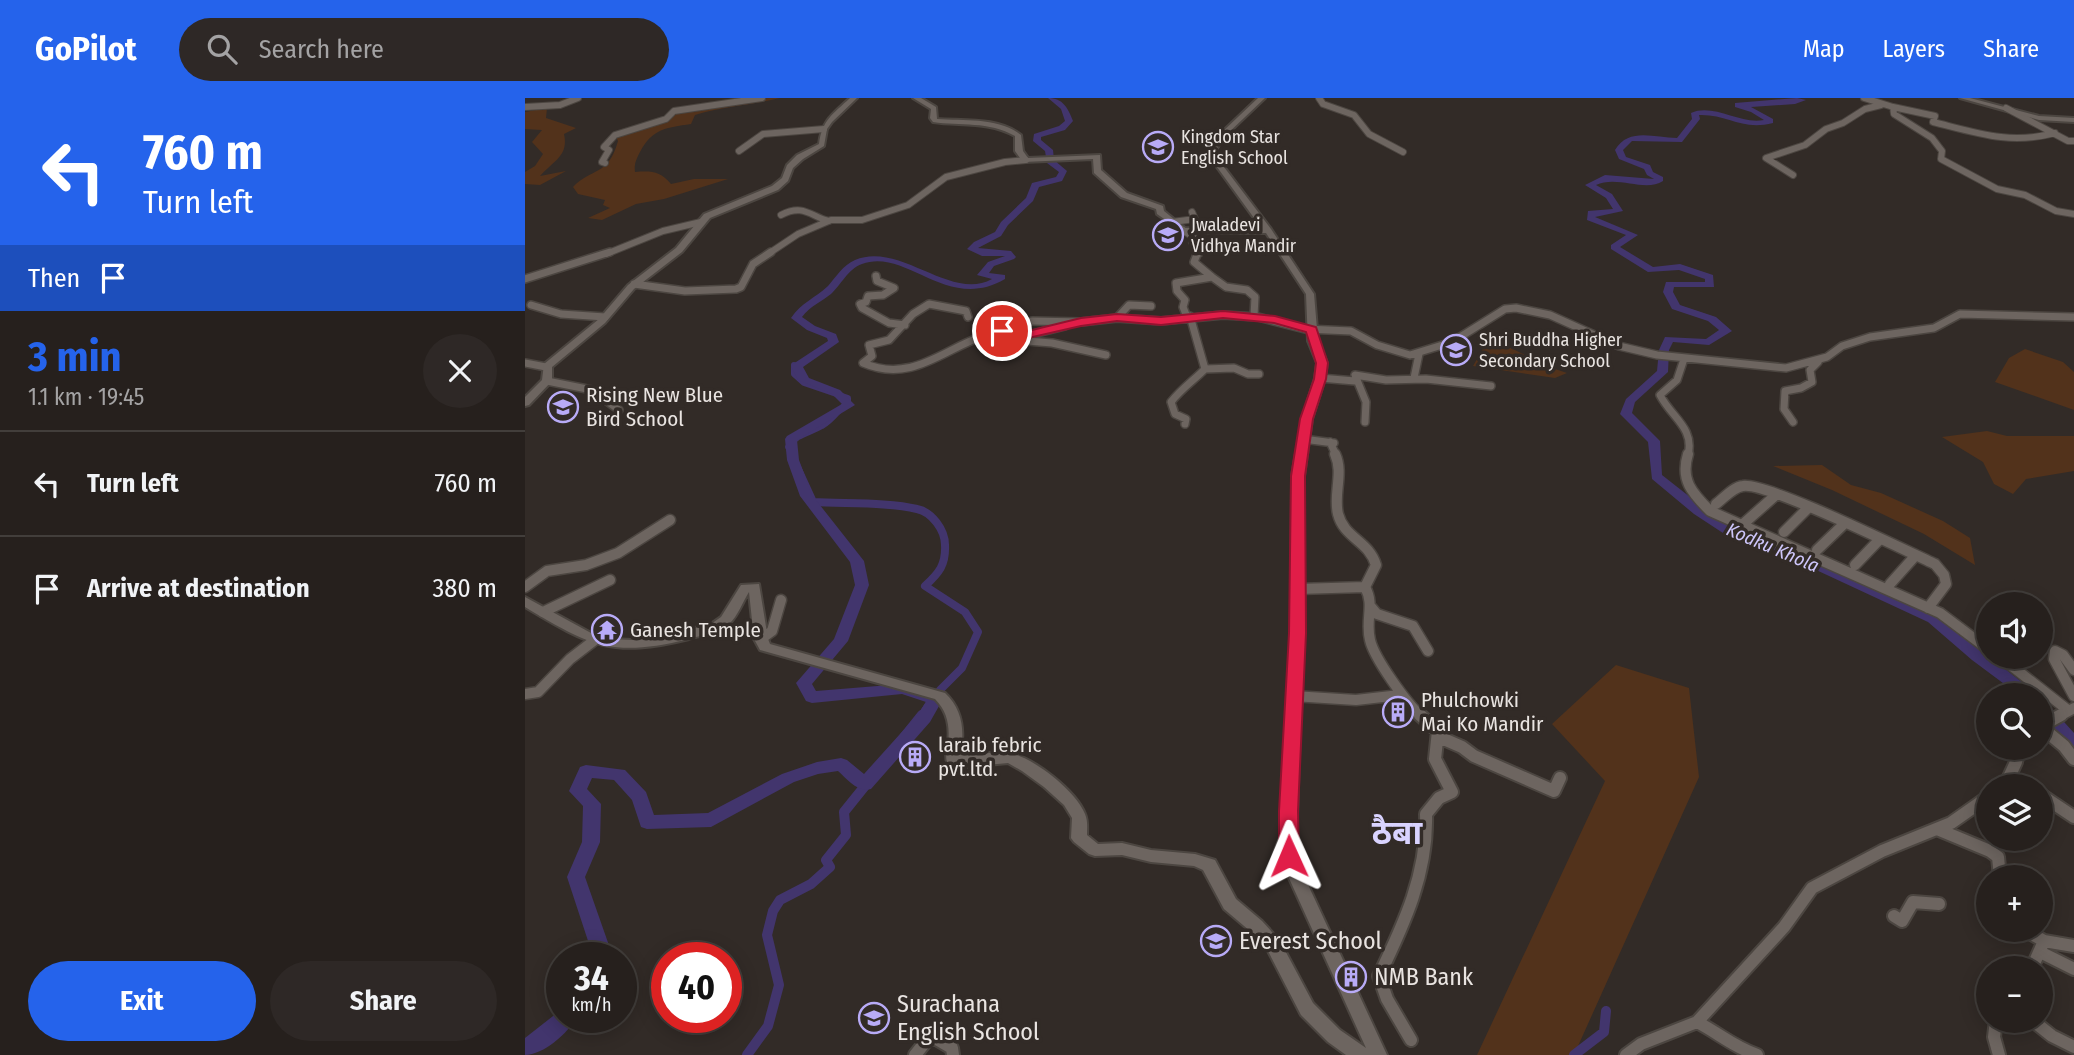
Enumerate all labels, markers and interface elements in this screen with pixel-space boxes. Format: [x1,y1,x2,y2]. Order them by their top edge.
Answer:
search box [179,18,669,81]
text: GoPilot [35,29,137,69]
icon: search [203,30,241,68]
text: Search here [259,34,384,65]
text: Map [1803,35,1845,63]
text: Layers [1883,35,1945,63]
text: Share [1983,35,2039,63]
text: 760 m [143,123,263,182]
icon: left [28,126,119,217]
place label: Kingdom Star English School [1181,126,1288,169]
school or university icon: Kingdom Star English School [1141,130,1175,164]
text: Turn left [143,183,253,221]
place label: Jwaladevi Vidhya Mandir [1191,214,1297,257]
school or university icon: Jwaladevi Vidhya Mandir [1151,218,1185,252]
icon: arrive [94,259,132,297]
text: Then [28,263,80,294]
pin [972,301,1032,361]
icon: arrive [983,312,1021,350]
place label: Shri Buddha Higher Secondary School [1479,329,1623,372]
text: 3 min [28,332,122,382]
school or university icon: Shri Buddha Higher Secondary School [1439,333,1473,367]
button: close [423,334,497,408]
place label: Rising New Blue Bird School [586,382,723,432]
text: 1.1 km · 19:45 [28,383,144,411]
school or university icon: Rising New Blue Bird School [546,390,580,424]
icon: left [28,465,66,503]
text: Turn left [87,468,179,499]
text: 760 m [435,468,497,499]
water label: Kodku Khola [1723,518,1823,577]
icon: arrive [28,570,66,608]
text: Arrive at destination [87,573,310,604]
text: 380 m [433,573,497,604]
map controls [1976,592,2053,1033]
button: sound [1976,592,2053,669]
temple icon: Ganesh Temple [590,613,624,647]
place label: Ganesh Temple [630,617,761,643]
button: search [1976,683,2053,760]
place label: Phulchowki Mai Ko Mandir [1421,687,1544,737]
building icon: Phulchowki Mai Ko Mandir [1381,695,1415,729]
place label: laraib febric pvt.ltd. [938,732,1041,782]
building icon: laraib febric pvt.ltd. [898,740,932,774]
button: layers [1976,774,2053,851]
district label: ठैबा [1372,813,1423,853]
position arrow [1252,819,1326,893]
button: + [1976,865,2053,942]
school or university icon: Everest School [1199,924,1233,958]
place label: Everest School [1239,927,1382,955]
speed limit sign: 40 [651,942,742,1033]
button: − [1976,956,2053,1033]
text: 34 [574,957,609,999]
building icon: NMB Bank [1334,960,1368,994]
button: Exit [28,961,256,1041]
button: Share [270,961,497,1041]
place label: NMB Bank [1374,963,1474,991]
place label: Surachana English School [897,990,1039,1046]
text: km/h [571,994,612,1016]
school or university icon: Surachana English School [857,1001,891,1035]

